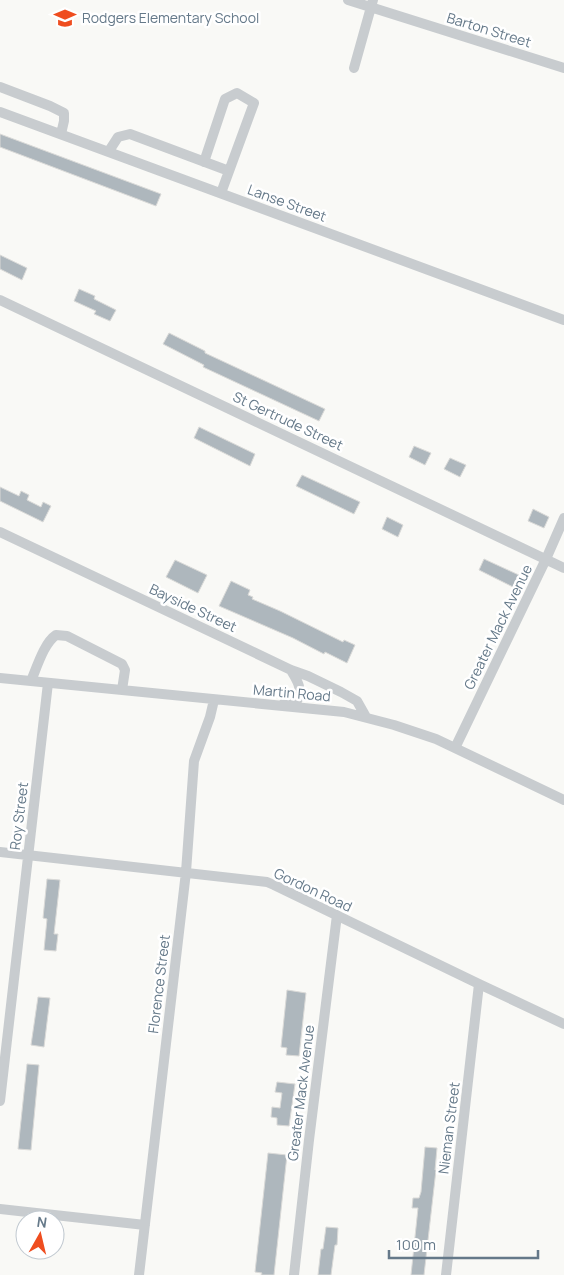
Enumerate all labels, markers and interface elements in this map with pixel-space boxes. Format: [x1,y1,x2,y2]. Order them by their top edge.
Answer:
school or university icon: Rodgers Elementary School [52,5,78,31]
place label: Rodgers Elementary School [82,8,259,27]
street label: Barton Street [445,8,534,51]
street label: Lanse Street [245,179,330,226]
street label: St Gertrude Street [230,387,347,455]
street label: Greater Mack Avenue [459,561,536,692]
street label: Bayside Street [146,579,240,636]
street label: Martin Road [252,680,332,705]
street label: Roy Street [5,781,32,851]
street label: Gordon Road [271,863,355,916]
street label: Florence Street [143,933,174,1034]
street label: Greater Mack Avenue [283,1024,318,1162]
street label: Nieman Street [433,1080,464,1175]
north arrow [15,1210,65,1260]
text: N [36,1212,48,1232]
scale bar [389,1228,538,1260]
text: 100 m [396,1234,436,1255]

